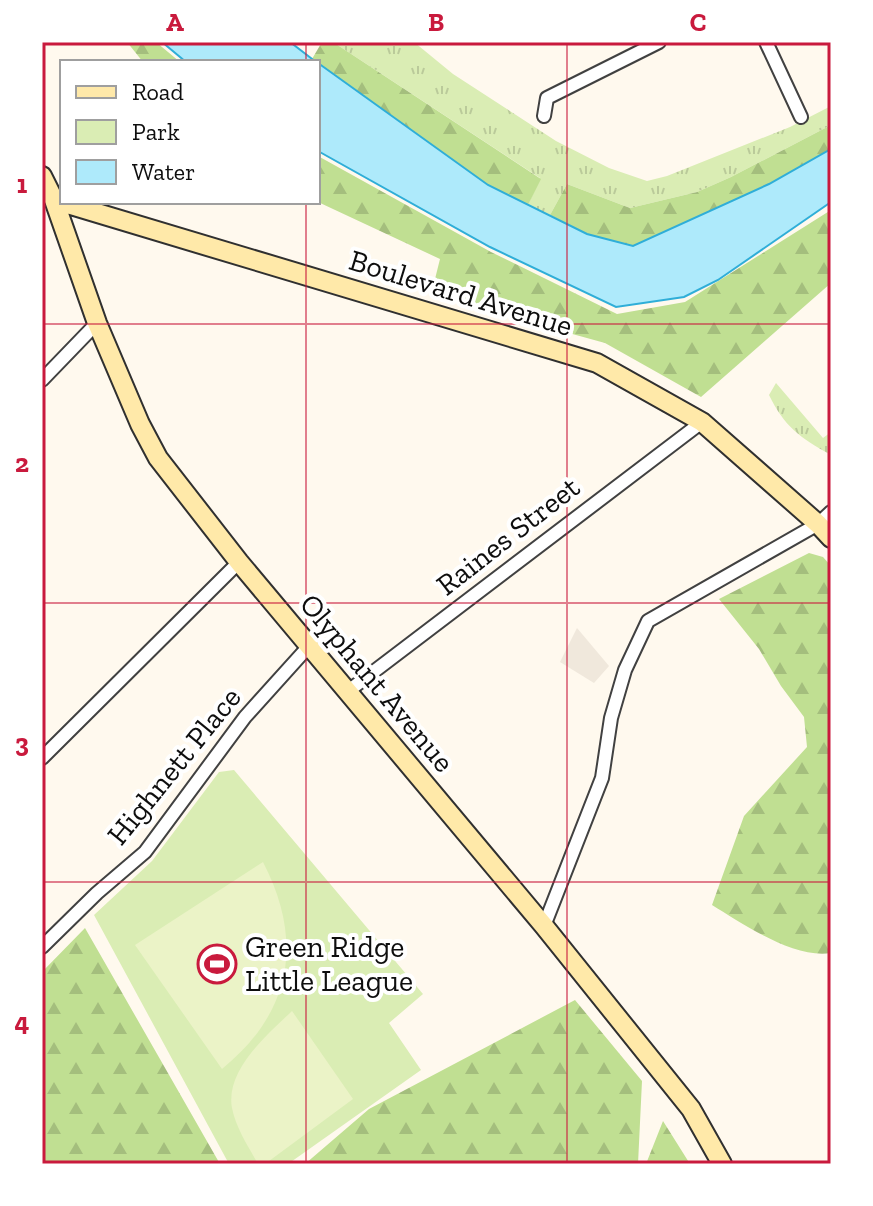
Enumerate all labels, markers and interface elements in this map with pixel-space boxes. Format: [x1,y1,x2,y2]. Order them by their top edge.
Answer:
text: A [166,6,184,38]
text: B [428,6,444,38]
text: C [690,6,706,38]
legend [60,60,320,204]
text: Road [132,77,184,106]
text: Park [132,117,180,146]
text: Water [132,157,195,186]
text: 1 [17,168,28,200]
street label: Boulevard Avenue [345,242,577,344]
text: 2 [15,447,29,479]
street label: Raines Street [429,469,587,603]
street label: Olyphant Avenue [292,587,462,779]
street label: Highnett Place [99,680,249,852]
text: 3 [15,727,29,759]
place label: Green Ridge Little League [245,929,413,999]
sports icon: Green Ridge Little League [196,943,238,985]
text: 4 [15,1006,30,1038]

